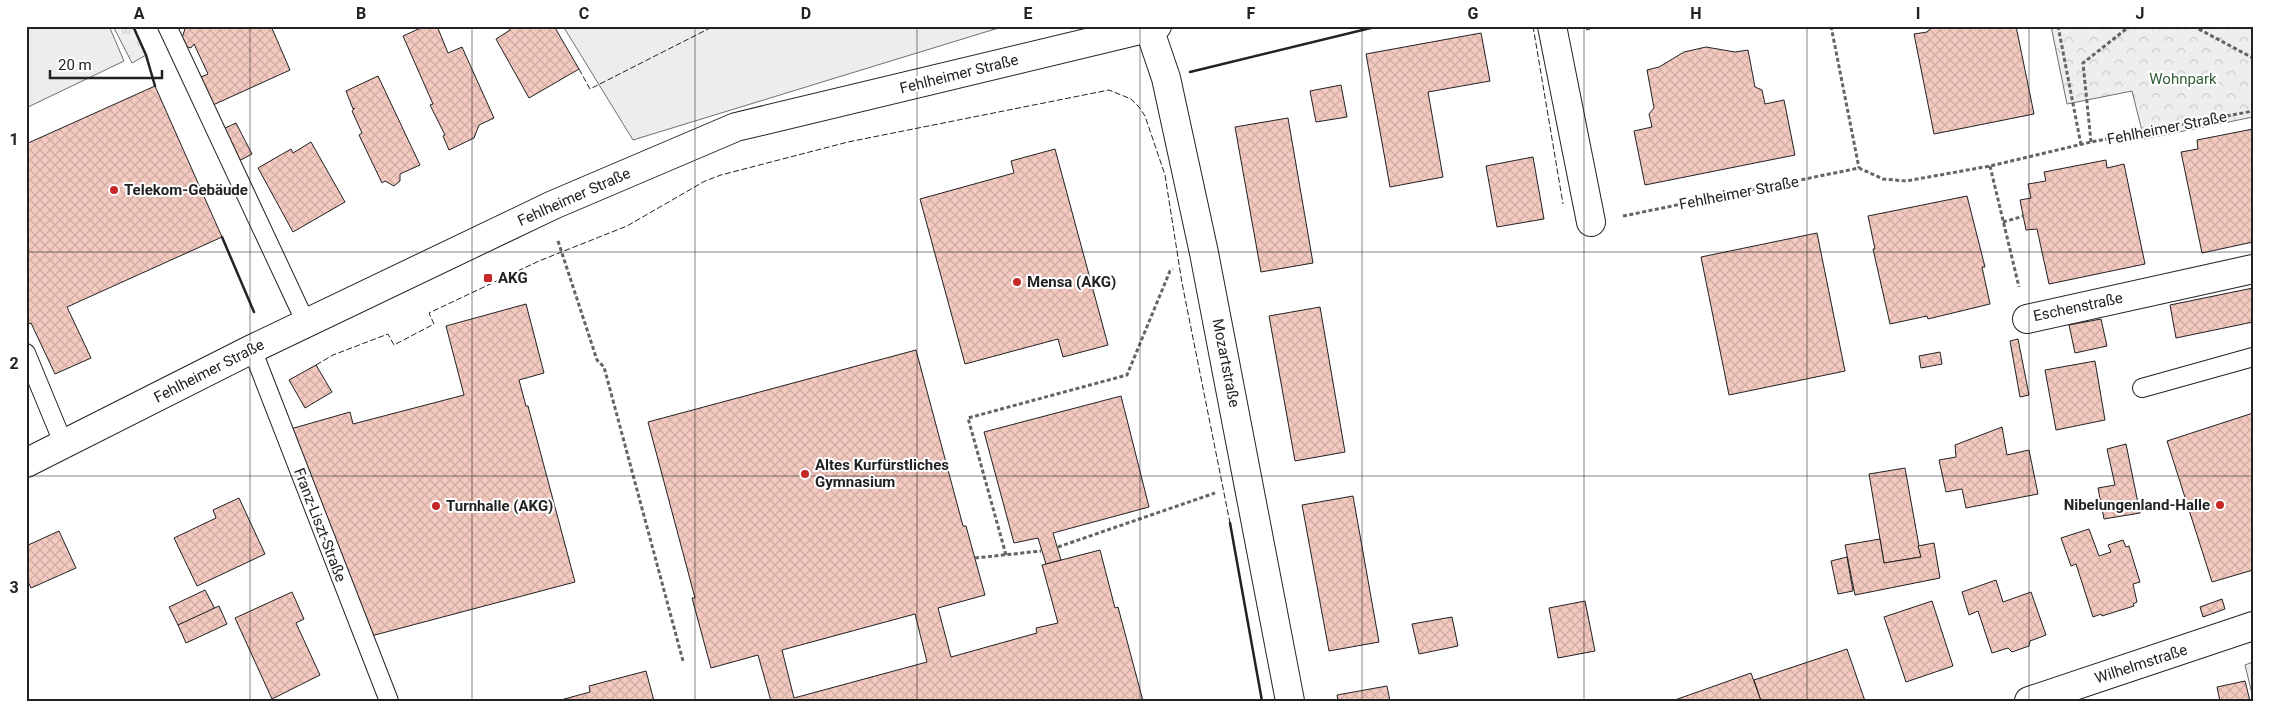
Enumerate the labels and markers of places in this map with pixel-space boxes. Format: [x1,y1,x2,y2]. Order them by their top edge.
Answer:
place label: Telekom-Gebäude [124,181,248,199]
marker: Telekom-Gebäude [108,184,120,196]
place label: AKG [498,269,528,287]
marker: AKG [482,272,494,284]
place label: Mensa (AKG) [1027,273,1116,291]
marker: Mensa (AKG) [1011,276,1023,288]
place label: Altes Kurfürstliches Gymnasium [815,456,949,491]
marker: Altes Kurfürstliches Gymnasium [799,468,811,480]
place label: Nibelungenland-Halle [2064,496,2210,514]
place label: Turnhalle (AKG) [446,497,553,515]
marker: Nibelungenland-Halle [2214,499,2226,511]
marker: Turnhalle (AKG) [430,500,442,512]

